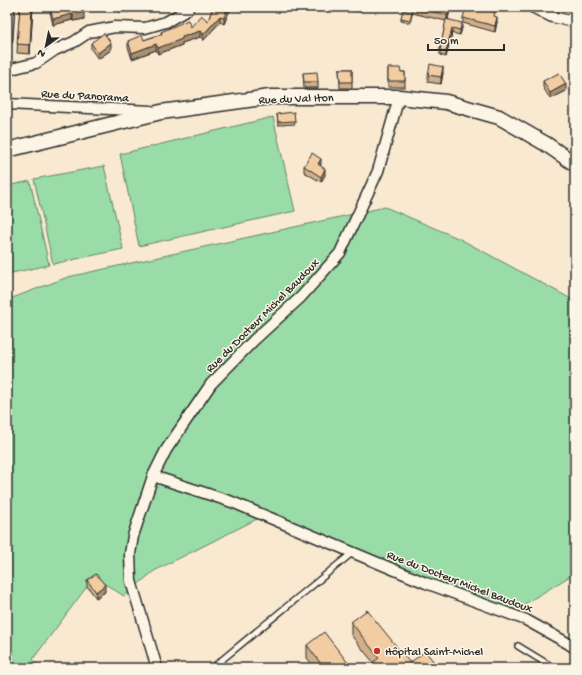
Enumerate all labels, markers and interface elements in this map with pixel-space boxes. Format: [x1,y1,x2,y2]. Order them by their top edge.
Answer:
north arrow [26,26,66,66]
scale bar [428,26,504,52]
text: 50 m [434,35,459,49]
text: N [35,46,48,60]
street label: Rue du Panorama [41,88,129,106]
street label: Rue du Val Iton [258,92,334,108]
street label: Rue du Docteur Michel Baudoux [204,256,324,376]
street label: Rue du Docteur Michel Baudoux [384,549,535,617]
marker: Hôpital Saint-Michel [372,646,382,656]
place label: Hôpital Saint-Michel [385,646,483,660]

